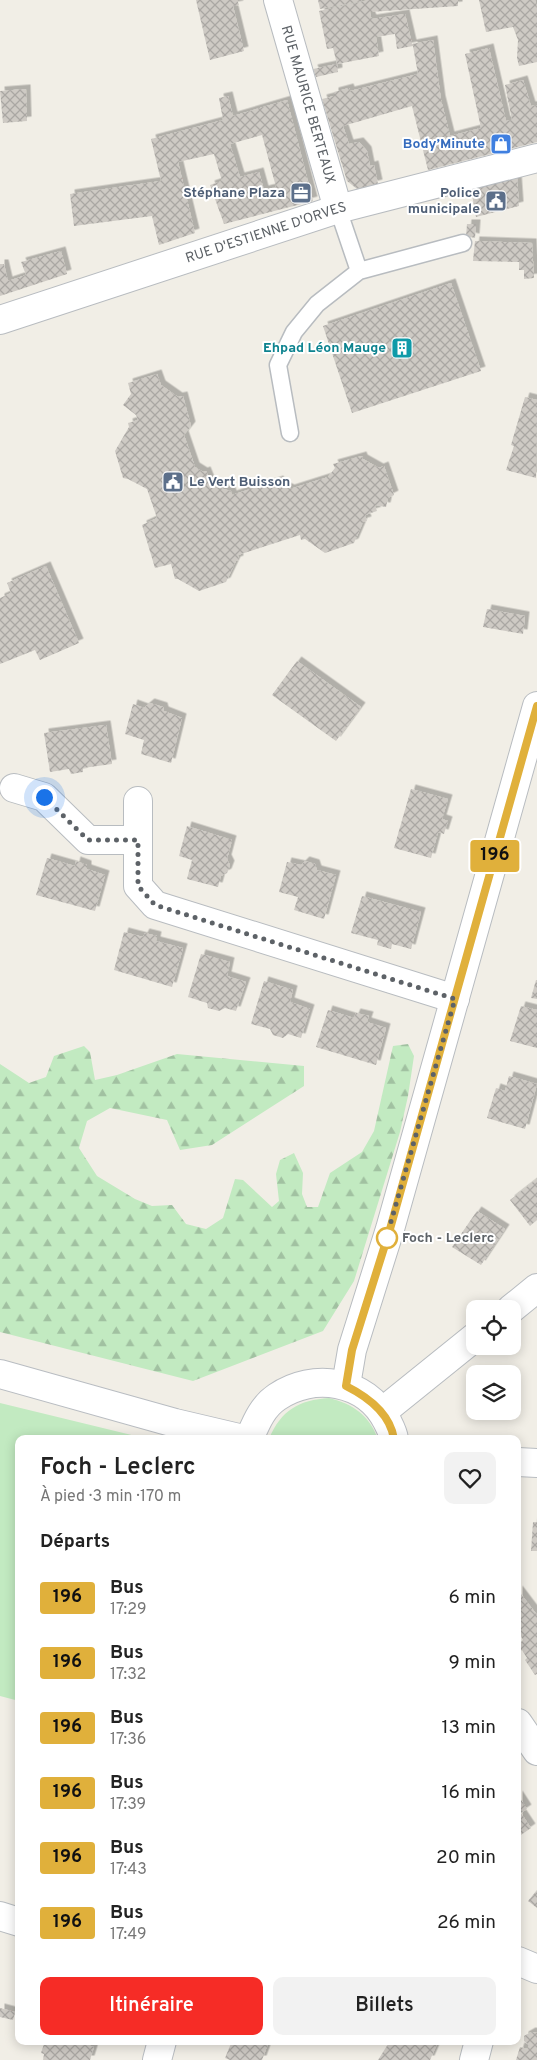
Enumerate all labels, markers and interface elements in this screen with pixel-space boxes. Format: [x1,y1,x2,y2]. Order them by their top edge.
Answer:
street label: RUE MAURICE BERTEAUX [277,24,339,186]
shop icon: Body’Minute [489,132,513,156]
place label: Body’Minute [403,136,485,153]
office icon: Stéphane Plaza [289,181,313,205]
place label: Stéphane Plaza [183,185,285,202]
place label: Police municipale [408,185,480,218]
public building icon: Police municipale [484,189,508,213]
street label: RUE D'ESTIENNE D'ORVES [183,199,348,267]
building icon: Ehpad Léon Mauge [390,336,414,360]
place label: Ehpad Léon Mauge [263,340,386,357]
public building icon: Le Vert Buisson [161,470,185,494]
place label: Le Vert Buisson [189,474,290,491]
your location [32,785,57,810]
line badge: 196 [466,840,524,872]
text: 196 [480,844,510,867]
marker: Foch - Leclerc [376,1227,398,1249]
place label: Foch - Leclerc [402,1230,494,1247]
map controls [466,1300,521,1420]
button: locate [466,1300,521,1355]
button: layers [466,1365,521,1420]
button: heart [444,1452,496,1504]
text: Foch - Leclerc [40,1453,196,1483]
text: À pied · 3 min · 170 m [40,1487,181,1507]
text: Départs [40,1530,110,1554]
text: Bus [110,1576,144,1600]
text: 196 [53,1586,82,1609]
text: 6 min [449,1586,496,1610]
text: 17:29 [110,1600,147,1620]
text: Bus [110,1641,144,1665]
text: 196 [53,1651,82,1674]
text: 9 min [449,1651,496,1675]
text: 17:32 [110,1665,146,1685]
text: Bus [110,1706,144,1730]
text: 196 [53,1716,82,1739]
text: 13 min [441,1716,496,1740]
text: 17:36 [110,1730,146,1750]
text: Bus [110,1771,144,1795]
text: 196 [53,1781,82,1804]
text: 16 min [441,1781,496,1805]
text: 17:39 [110,1795,146,1815]
text: Bus [110,1836,144,1860]
text: 196 [53,1846,82,1869]
text: 20 min [436,1846,496,1870]
text: 17:43 [110,1860,147,1880]
text: Bus [110,1901,144,1925]
text: 196 [53,1911,82,1934]
text: 26 min [437,1911,496,1935]
text: 17:49 [110,1925,146,1945]
button: Itinéraire [40,1977,263,2035]
button: Billets [273,1977,496,2035]

